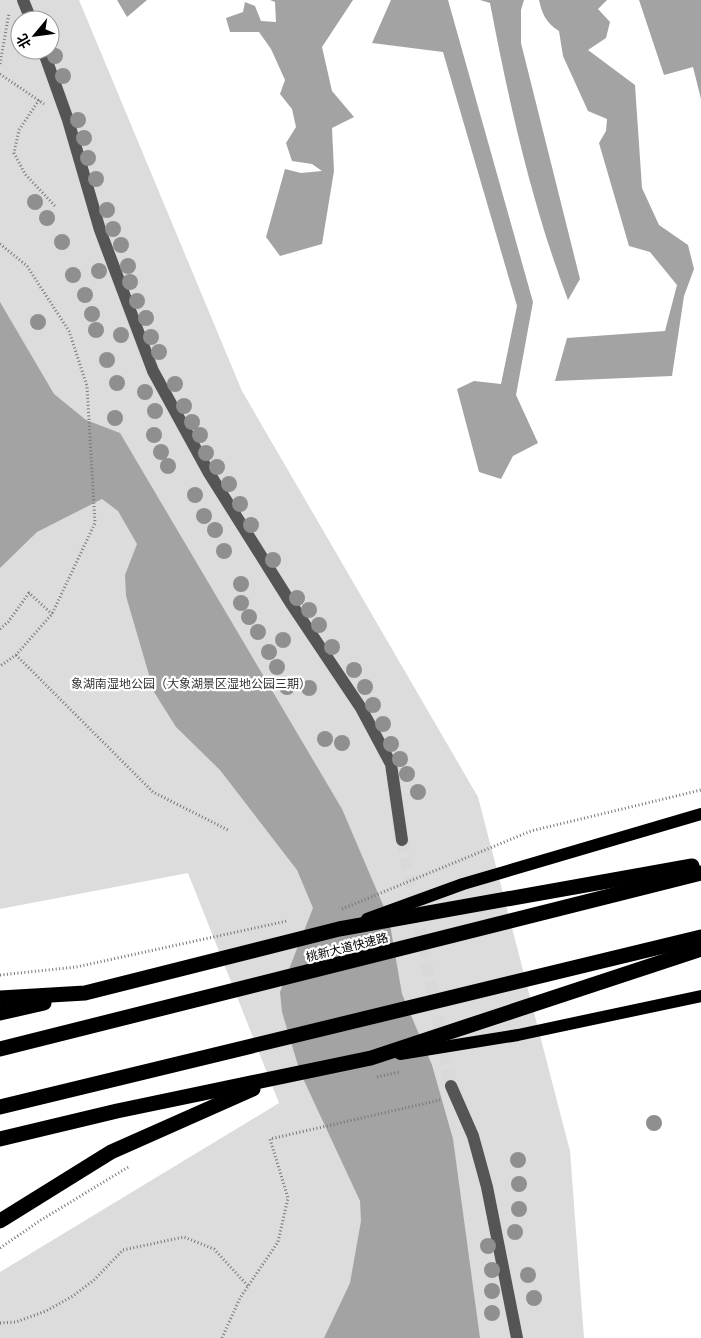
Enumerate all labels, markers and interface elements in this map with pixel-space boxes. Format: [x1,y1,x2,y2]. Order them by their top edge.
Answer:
north arrow [10,10,60,60]
text: 北 [12,31,35,52]
park label: 象湖南湿地公园（大象湖景区湿地公园三期） [71,676,311,691]
street label: 桃新大道快速路 [304,930,390,964]

